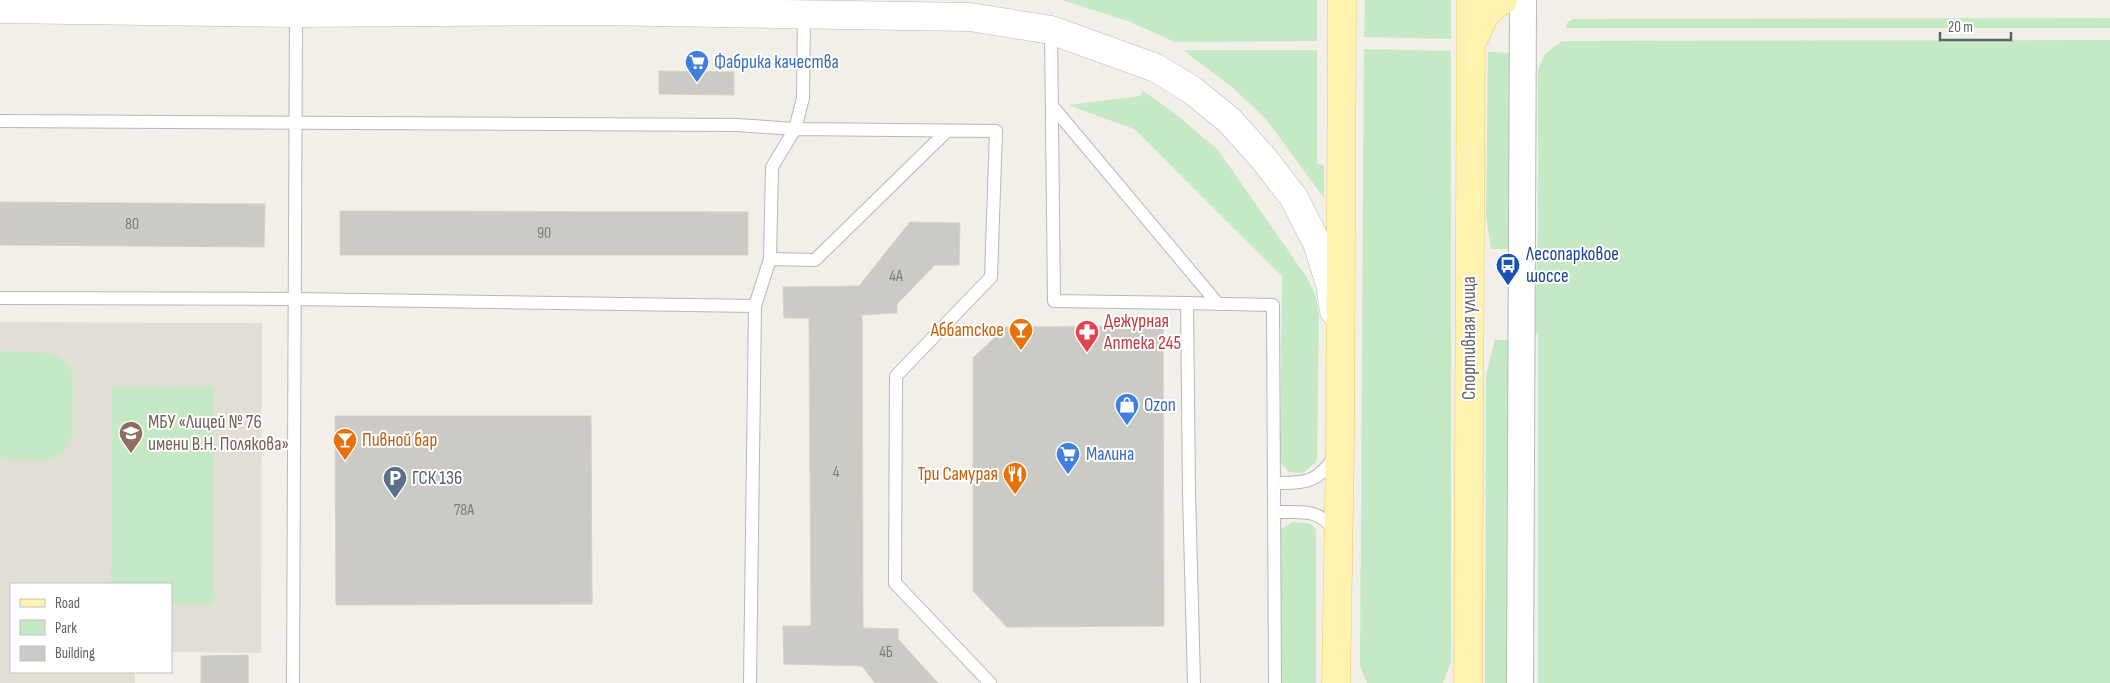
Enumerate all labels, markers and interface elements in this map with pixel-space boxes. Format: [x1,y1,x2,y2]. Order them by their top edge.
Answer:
scale bar [1940,10,2011,42]
text: 20 m [1948,18,1973,37]
supermarket icon: Фабрика качества [684,49,710,83]
place label: Фабрика качества [714,51,839,74]
house number: 80 [125,215,139,234]
house number: 90 [537,224,551,243]
place label: Лесопарковое шоссе [1525,243,1619,288]
bus stop icon: Лесопарковое шоссе [1495,252,1521,286]
house number: 4А [889,267,903,286]
street label: Спортивная улица [1458,276,1481,400]
place label: Дежурная Аптека 245 [1103,310,1181,355]
bar icon: Аббатское [1008,317,1034,351]
place label: Аббатское [930,319,1004,342]
pharmacy icon: Дежурная Аптека 245 [1074,319,1100,353]
shop icon: Ozon [1114,392,1140,426]
place label: Ozon [1144,394,1176,417]
place label: МБУ «Лицей № 76 имени В.Н. Полякова» [148,411,289,456]
school or university icon: МБУ «Лицей № 76 имени В.Н. Полякова» [118,420,144,454]
bar icon: Пивной бар [332,427,358,461]
place label: Пивной бар [362,429,437,452]
supermarket icon: Малина [1055,441,1081,475]
place label: Малина [1086,443,1134,466]
restaurant icon: Три Самурая [1002,461,1028,495]
house number: 4 [833,463,840,482]
place label: Три Самурая [917,463,998,486]
parking icon: ГСК 136 [382,465,408,499]
place label: ГСК 136 [412,467,462,490]
house number: 78А [454,501,474,520]
legend [10,583,172,673]
text: Road [55,594,80,613]
text: Park [55,619,77,638]
house number: 4Б [879,643,893,662]
text: Building [55,644,95,663]

